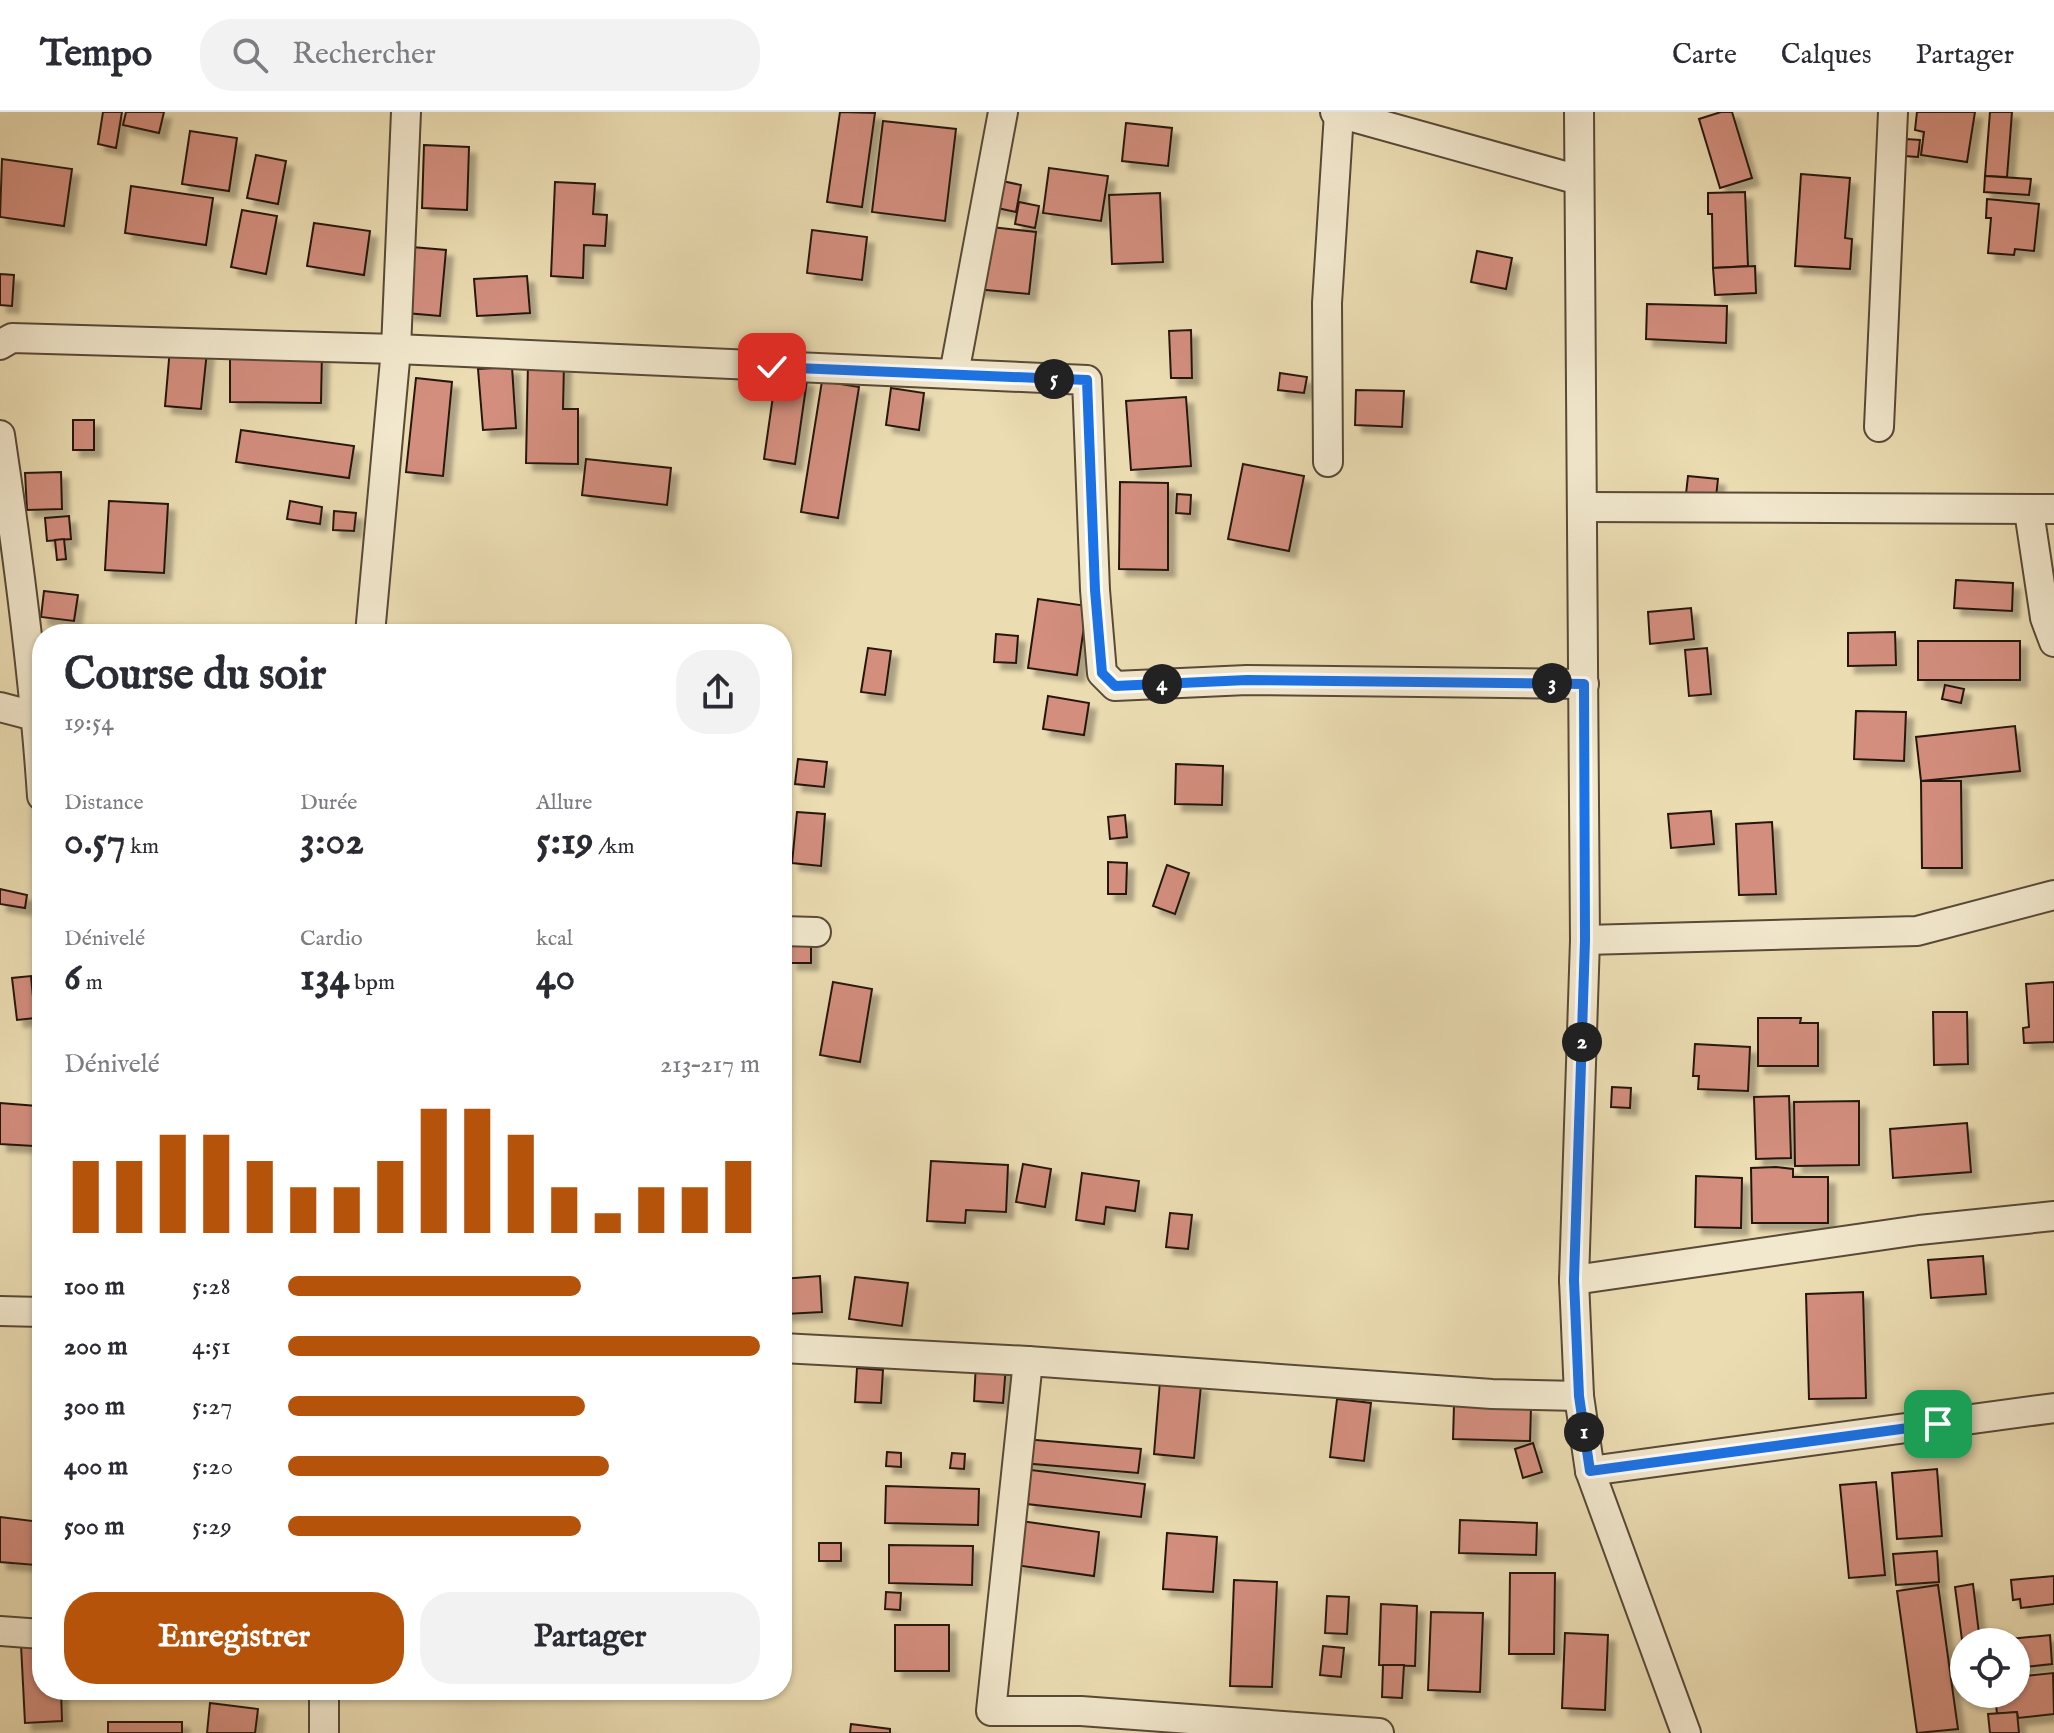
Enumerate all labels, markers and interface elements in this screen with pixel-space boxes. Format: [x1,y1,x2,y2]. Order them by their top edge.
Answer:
search box [200,19,760,91]
text: Tempo [40,31,152,79]
icon: search [228,33,272,77]
text: Rechercher [292,36,436,74]
text: Carte [1672,38,1737,73]
text: Calques [1781,38,1872,73]
text: Partager [1916,38,2014,73]
pin [738,333,806,401]
icon: check [750,345,794,389]
pin: 5 [1034,359,1074,399]
text: 5 [1050,365,1058,393]
text: Course du soir [64,648,326,704]
button: share [676,650,760,734]
pin: 3 [1532,663,1572,703]
pin: 4 [1142,664,1182,704]
text: 3 [1548,669,1556,697]
text: 4 [1157,670,1167,698]
text: 19:54 [64,706,114,739]
text: Distance [64,789,144,817]
text: Durée [300,789,357,817]
text: Allure [536,789,592,817]
text: 0.57 [64,817,125,868]
text: 3:02 [300,817,364,868]
text: 5:19 [536,817,593,868]
text: km [125,833,159,861]
text: /km [593,833,634,861]
text: Dénivelé [64,925,145,953]
text: Cardio [300,925,363,953]
text: kcal [536,925,573,953]
text: 6 [64,953,81,1004]
text: 134 [300,953,349,1004]
text: 40 [536,953,575,1004]
text: m [81,969,103,997]
text: bpm [349,969,395,997]
pin: 2 [1562,1022,1602,1062]
text: 2 [1577,1028,1587,1056]
text: Dénivelé [64,1048,160,1081]
text: 213–217 m [660,1048,760,1081]
text: 100 m [64,1270,125,1303]
text: 5:28 [192,1270,231,1303]
text: 200 m [64,1330,128,1363]
text: 4:51 [192,1330,231,1363]
text: 300 m [64,1390,125,1423]
text: 5:27 [192,1390,232,1423]
pin [1904,1390,1972,1458]
icon: arrive [1916,1402,1960,1446]
pin: 1 [1564,1412,1604,1452]
text: 1 [1580,1418,1588,1446]
text: 400 m [64,1450,128,1483]
text: 5:20 [192,1450,233,1483]
text: 500 m [64,1510,125,1543]
text: 5:29 [192,1510,232,1543]
button: Enregistrer [64,1592,404,1684]
button: Partager [420,1592,760,1684]
map controls [1950,1628,2030,1708]
button: locate [1950,1628,2030,1708]

